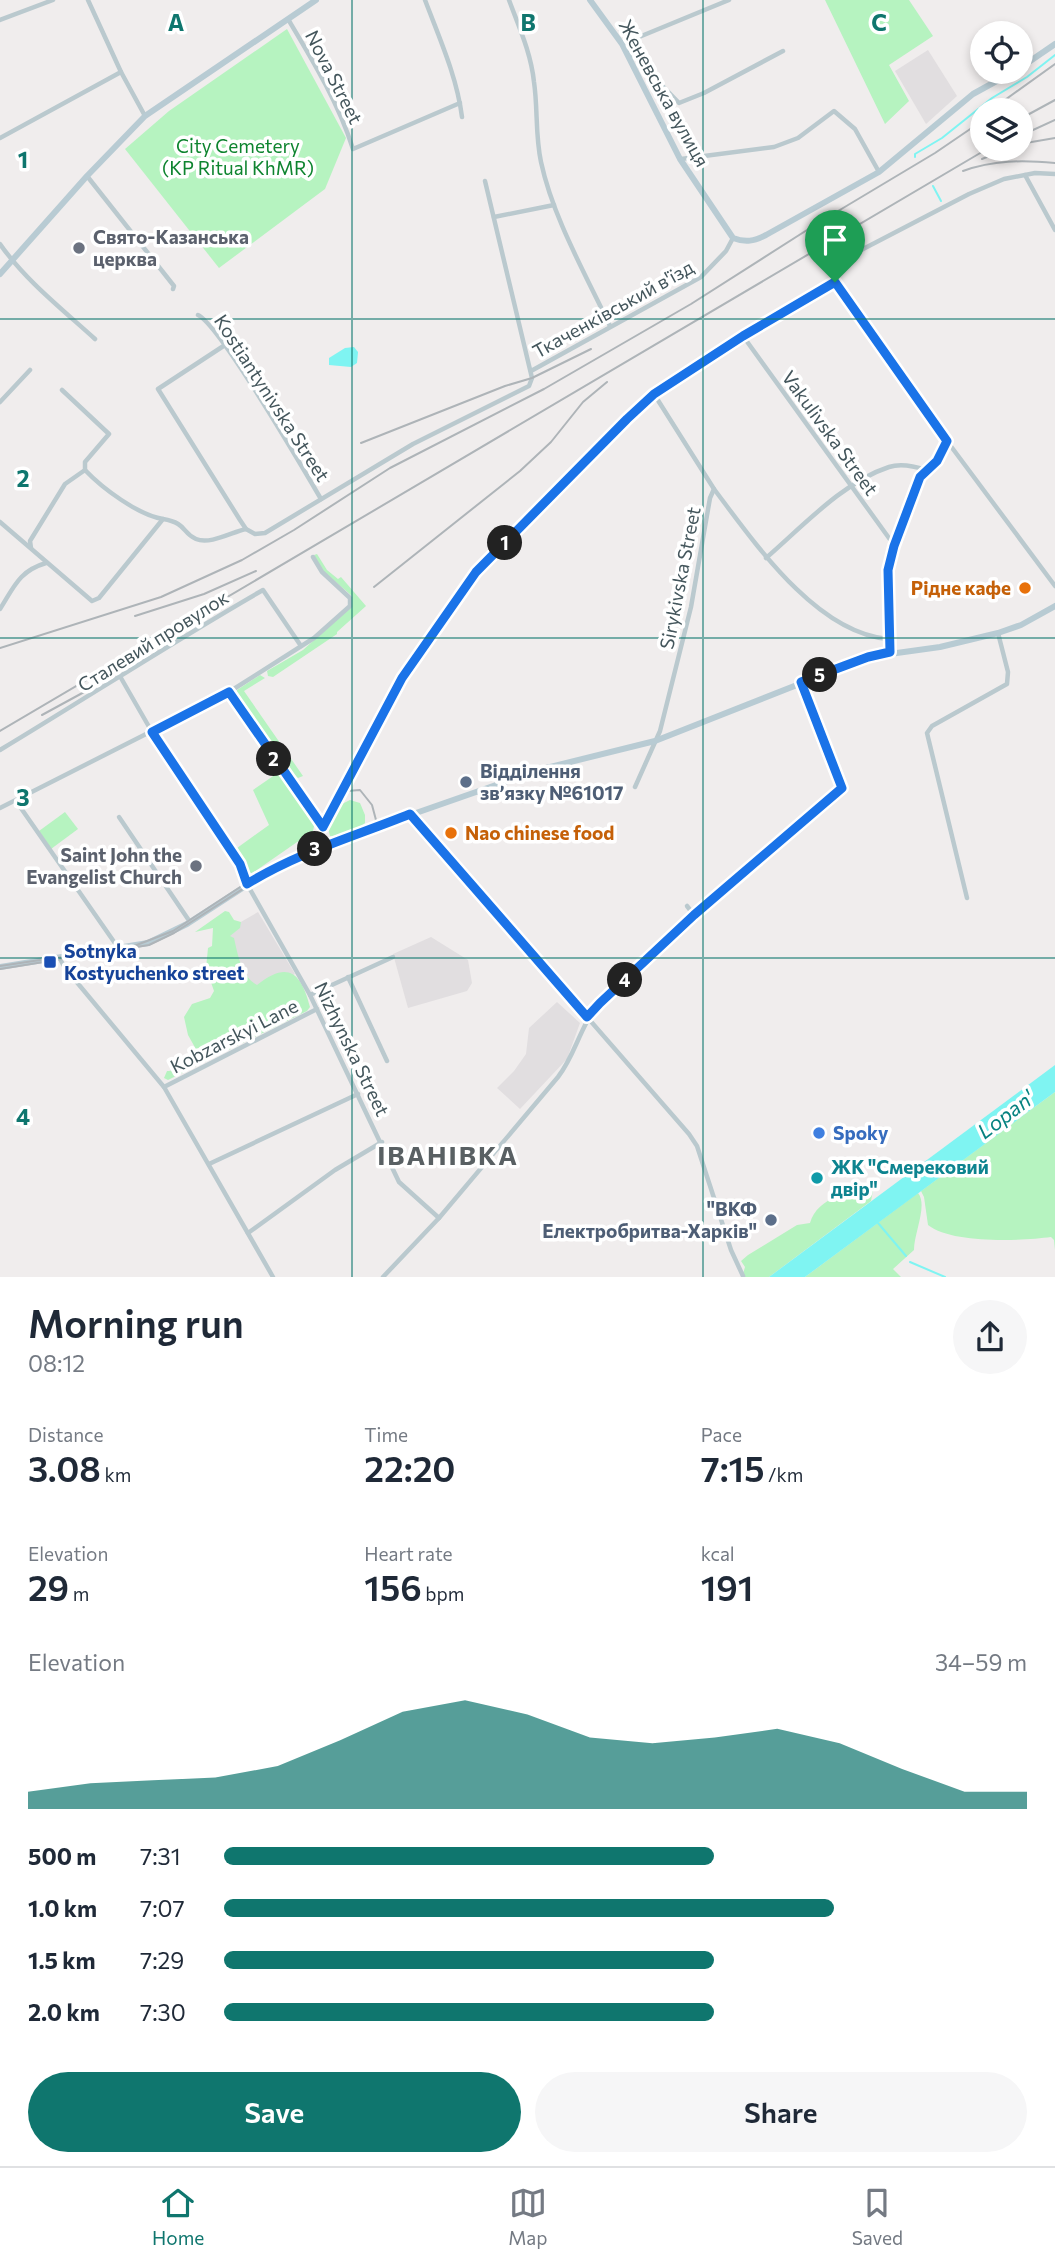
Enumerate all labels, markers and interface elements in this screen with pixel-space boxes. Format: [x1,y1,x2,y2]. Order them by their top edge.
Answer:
text: A [168,8,185,36]
text: B [520,8,536,36]
text: C [871,8,887,36]
street label: Женевська вулиця [614,15,714,170]
map controls [970,21,1033,161]
button: locate [970,21,1033,84]
street label: Nova Street [301,26,368,128]
button: layers [970,98,1033,161]
park label: City Cemetery (KP Ritual KhMR) [162,134,314,179]
text: 1 [18,145,28,173]
pin [805,210,865,282]
icon: arrive [816,221,854,259]
place label: Свято-Казанська церква [93,225,249,270]
marker: Свято-Казанська церква [71,240,87,256]
street label: Ткаченківський в'їзд [528,255,697,362]
street label: Kostiantynivska Street [210,310,335,486]
street label: Vakulivska Street [777,366,883,500]
text: 2 [16,464,30,492]
street label: Sirykivska Street [654,505,705,651]
pin: 1 [488,526,522,560]
text: 1 [500,531,509,554]
place label: Рідне кафе [911,576,1011,599]
marker: Рідне кафе [1017,580,1033,596]
street label: Сталевий провулок [73,585,232,696]
pin: 5 [802,658,838,692]
text: 5 [814,663,825,686]
pin: 2 [256,742,292,776]
text: 2 [268,747,279,770]
place label: Відділення зв’язку №61017 [480,759,624,804]
marker: Відділення зв’язку №61017 [458,774,474,790]
text: 3 [16,783,30,811]
place label: Nao chinese food [465,821,614,844]
marker: Nao chinese food [443,825,459,841]
pin: 3 [298,832,332,866]
text: 3 [309,837,320,860]
place label: Saint John the Evangelist Church [26,843,182,888]
marker: Saint John the Evangelist Church [188,858,204,874]
place label: Sotnyka Kostyuchenko street [64,939,245,984]
marker: Sotnyka Kostyuchenko street [42,954,58,970]
pin: 4 [608,962,642,998]
text: 4 [619,968,630,991]
street label: Nizhynska Street [310,978,395,1120]
street label: Kobzarskyi Lane [166,993,302,1078]
water label: Lopan' [972,1083,1040,1143]
text: 4 [16,1102,30,1130]
place label: Spoky [833,1121,889,1144]
marker: Spoky [811,1125,827,1141]
district label: ІВАНІВКА [377,1139,519,1170]
place label: ЖК "Смерековий двір" [831,1155,989,1200]
marker: ЖК "Смерековий двір" [809,1170,825,1186]
place label: "ВКФ Електробритва-Харків" [542,1197,757,1242]
marker: "ВКФ Електробритва-Харків" [763,1212,779,1228]
text: Morning run [28,1299,244,1346]
button: share [953,1300,1027,1374]
text: 08:12 [28,1349,85,1377]
text: Distance [28,1423,104,1446]
text: Time [364,1423,408,1446]
text: Pace [701,1423,742,1446]
text: 3.08 [28,1446,101,1489]
text: 22:20 [364,1446,455,1489]
text: 7:15 [701,1446,764,1489]
text: km [101,1463,131,1486]
text: /km [764,1463,803,1486]
text: Elevation [28,1542,108,1565]
text: Heart rate [364,1542,453,1565]
text: kcal [701,1542,735,1565]
text: 29 [28,1565,69,1608]
text: 156 [364,1565,422,1608]
text: 191 [701,1565,753,1608]
text: m [69,1582,89,1605]
text: bpm [422,1582,464,1605]
text: Elevation [28,1648,125,1676]
text: 34–59 m [935,1648,1027,1676]
text: 500 m [28,1842,96,1870]
text: 7:31 [140,1842,181,1870]
text: 1.0 km [28,1894,97,1922]
text: 7:07 [140,1894,185,1922]
text: 1.5 km [28,1946,96,1974]
text: 7:29 [140,1946,184,1974]
text: 2.0 km [28,1998,100,2026]
text: 7:30 [140,1998,186,2026]
button: Save [28,2072,521,2152]
button: Share [535,2072,1027,2152]
tab: Home [152,2184,204,2249]
tab: Map [508,2184,548,2249]
tab: Saved [852,2184,903,2249]

